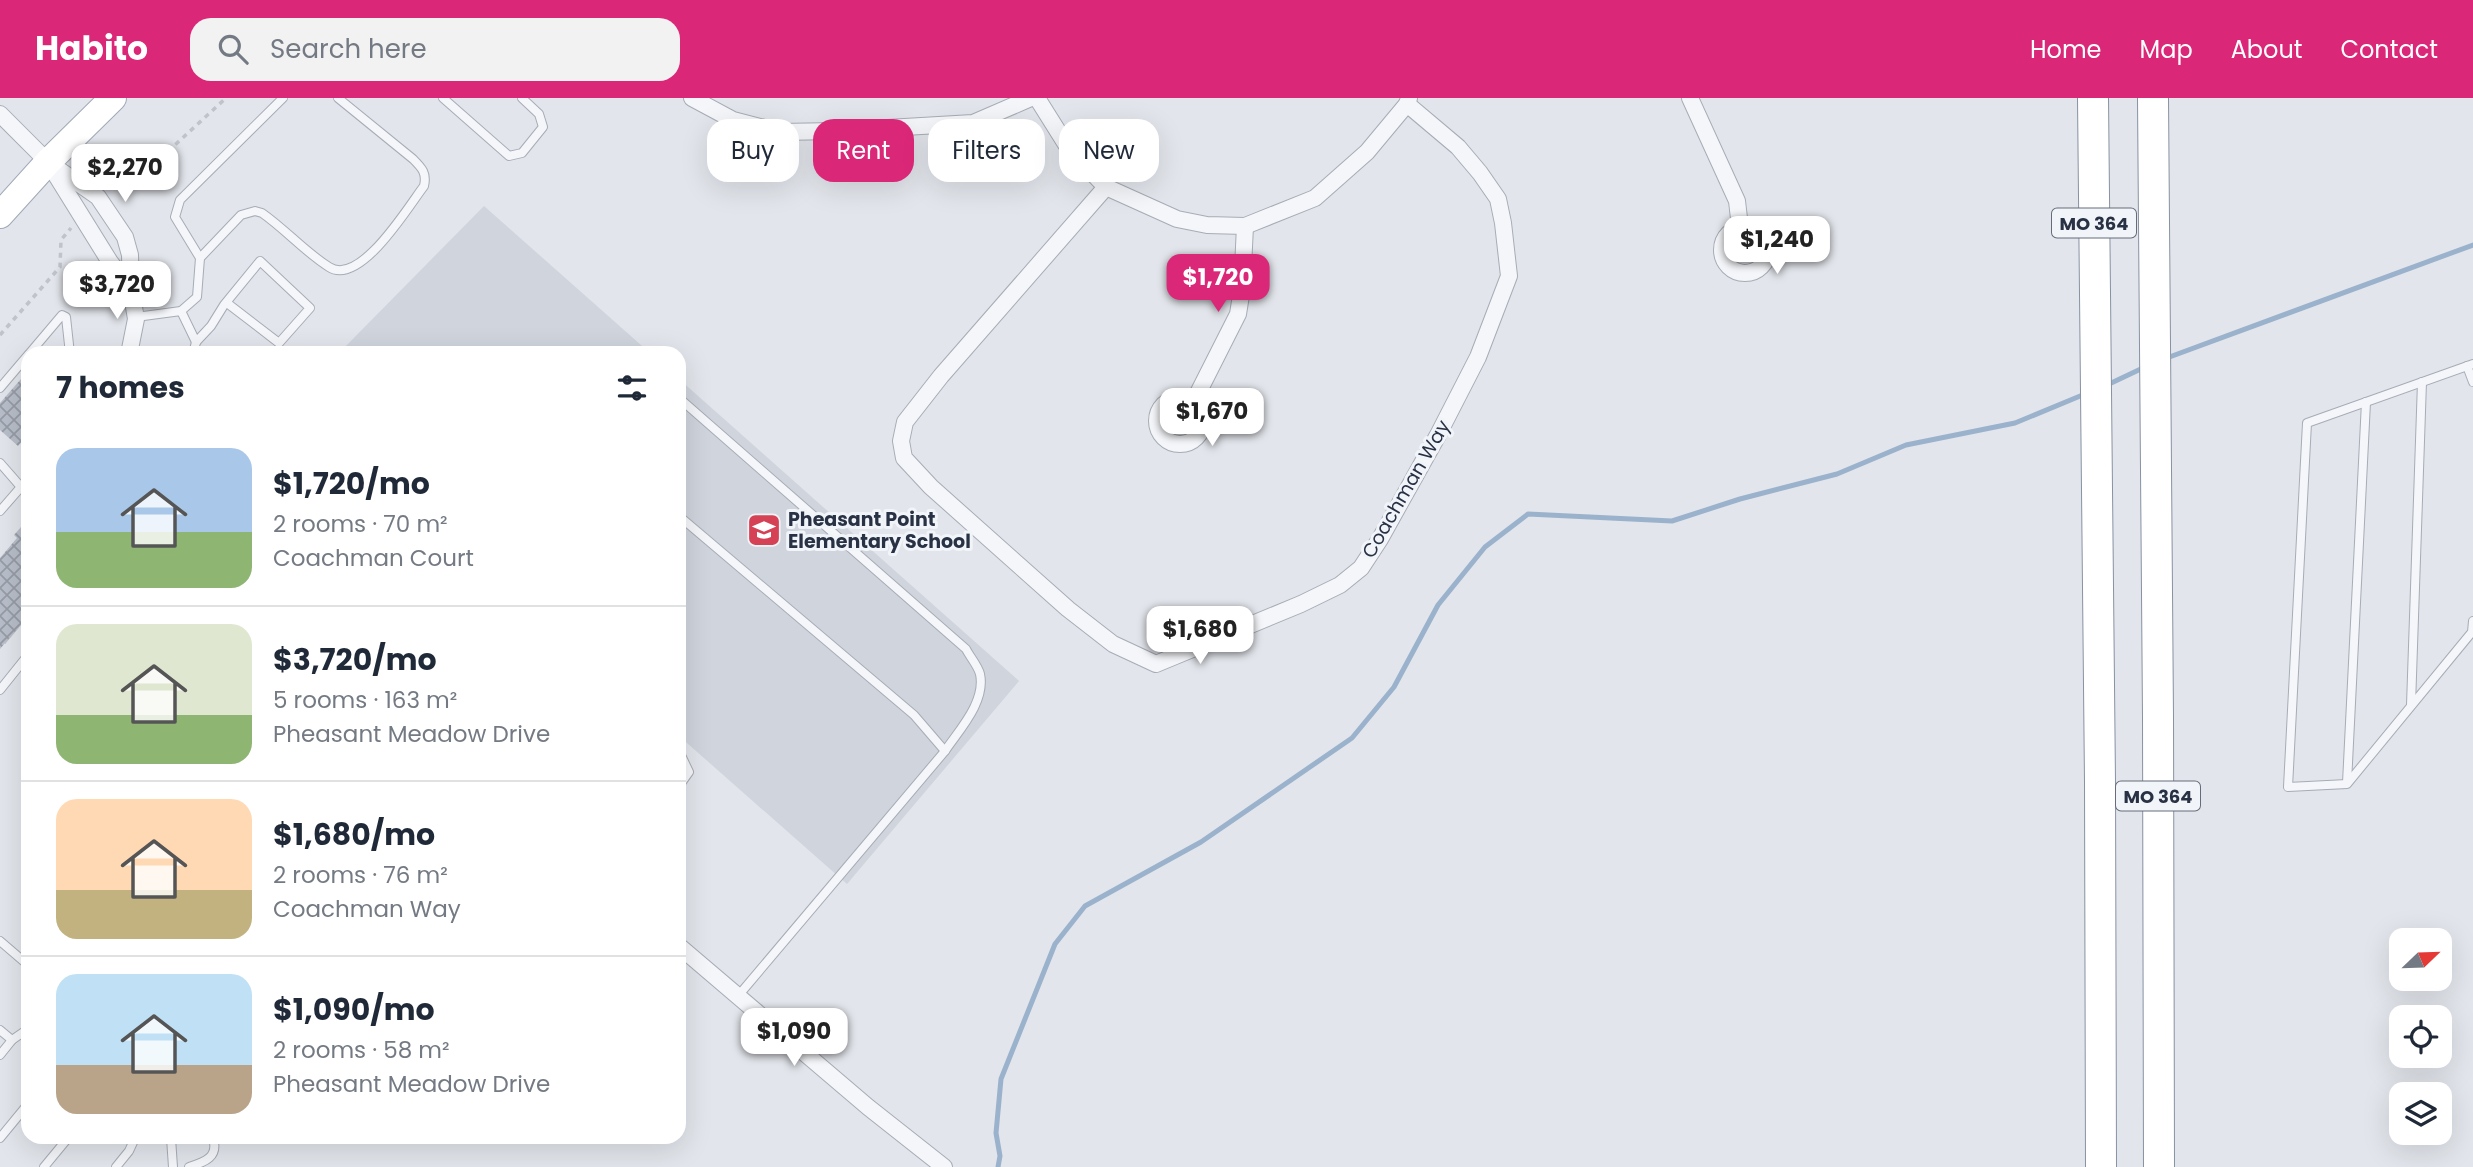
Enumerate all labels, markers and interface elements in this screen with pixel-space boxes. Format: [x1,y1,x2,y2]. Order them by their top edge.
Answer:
search box [190,18,680,81]
text: Habito [35,25,148,72]
icon: search [214,30,252,68]
text: Search here [270,31,427,67]
text: Home [2030,33,2102,66]
text: Map [2140,33,2193,66]
text: About [2231,33,2302,66]
text: Contact [2340,33,2438,66]
chip: Buy [707,119,799,182]
chip: Rent [813,119,914,182]
chip: Filters [928,119,1045,182]
chip: New [1059,119,1159,182]
pin: $2,270 [68,144,182,204]
text: $2,270 [87,151,163,183]
road number: MO 364 [2052,208,2136,238]
pin: $1,240 [1720,216,1834,276]
text: $1,240 [1740,223,1814,255]
pin: $1,720 [1161,254,1275,314]
text: $1,720 [1183,261,1253,293]
pin: $3,720 [60,262,174,321]
text: $3,720 [79,268,155,300]
text: 7 homes [56,366,185,409]
icon: filters [613,369,651,407]
pin: $1,670 [1155,388,1269,448]
text: $1,670 [1176,395,1248,427]
street label: Coachman Way [1356,415,1457,563]
text: $1,720/mo [273,462,430,505]
icon: home [112,476,196,560]
place label: Pheasant Point Elementary School [788,506,971,555]
text: 2 rooms · 70 m² [273,508,448,540]
school or university icon: Pheasant Point Elementary School [745,511,783,549]
text: Coachman Court [273,542,474,574]
pin: $1,680 [1143,606,1257,666]
text: $1,680 [1163,613,1237,645]
text: $3,720/mo [273,638,437,681]
icon: home [112,652,196,736]
text: 5 rooms · 163 m² [273,684,457,716]
text: Pheasant Meadow Drive [273,718,550,750]
road number: MO 364 [2116,782,2200,810]
text: $1,680/mo [273,813,435,856]
icon: home [112,827,196,911]
text: 2 rooms · 76 m² [273,859,448,891]
text: Coachman Way [273,893,461,925]
north arrow [2389,928,2452,990]
map controls [2389,928,2452,1145]
text: $1,090/mo [273,988,435,1031]
icon: home [112,1002,196,1086]
button: locate [2389,1005,2452,1068]
pin: $1,090 [737,1009,851,1068]
text: $1,090 [757,1015,831,1047]
text: 2 rooms · 58 m² [273,1034,450,1066]
text: Pheasant Meadow Drive [273,1068,550,1100]
button: layers [2389,1082,2452,1145]

